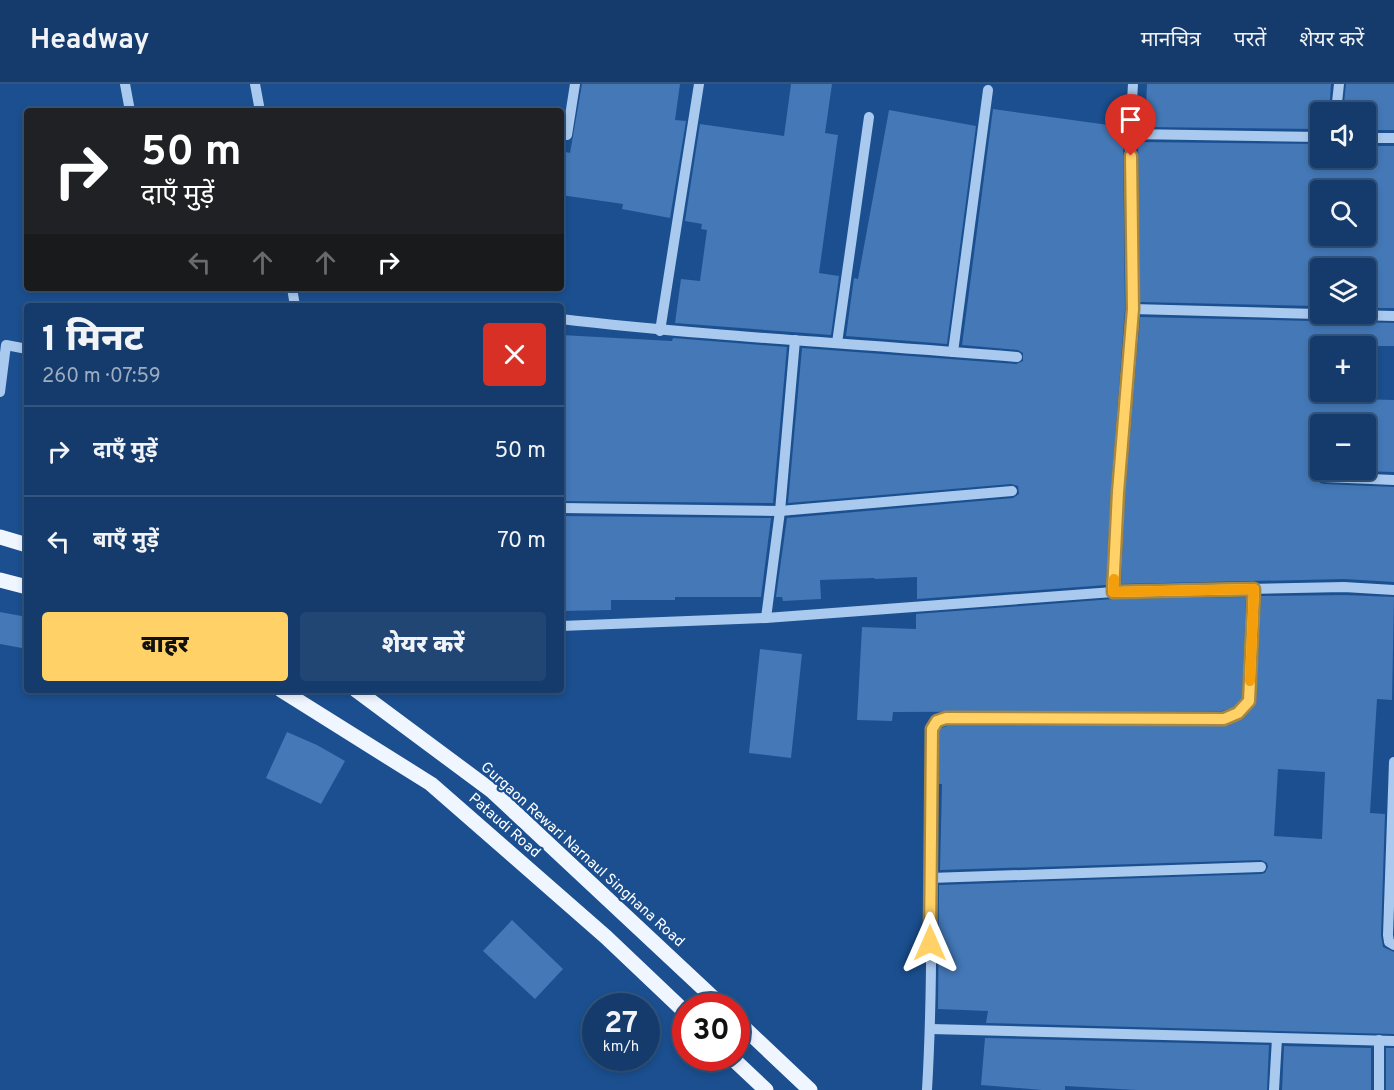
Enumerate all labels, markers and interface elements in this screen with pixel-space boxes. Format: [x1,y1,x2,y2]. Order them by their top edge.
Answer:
text: Headway [30,23,149,59]
text: मानचित्र [1141,27,1201,54]
text: परतें [1234,27,1266,54]
text: शेयर करें [1299,27,1364,54]
pin [1105,94,1156,156]
map controls [1310,102,1376,480]
button: sound [1310,102,1376,168]
icon: arrive [1114,103,1147,136]
text: 50 m [141,127,242,180]
icon: right [42,132,120,210]
text: दाएँ मुड़ें [141,179,214,213]
button: search [1310,180,1376,246]
icon: left [183,246,216,279]
icon: ahead [246,246,279,279]
icon: ahead [309,246,342,279]
icon: right [372,246,405,279]
button: layers [1310,258,1376,324]
text: 1 मिनट [42,318,143,364]
button: close [483,323,546,386]
button: + [1310,336,1376,402]
text: 260 m · 07:59 [42,364,161,390]
button: − [1310,414,1376,480]
icon: right [42,435,75,468]
text: दाएँ मुड़ें [93,438,158,465]
text: 50 m [494,438,546,465]
icon: left [42,525,75,558]
text: बाएँ मुड़ें [93,528,159,555]
text: 70 m [497,528,546,555]
button: बाहर [42,612,288,681]
button: शेयर करें [300,612,546,681]
street label: Gurgaon Rewari Narnaul Singhana Road [476,758,688,952]
street label: Pataudi Road [464,790,544,863]
position arrow [898,911,962,975]
speed limit sign: 30 [672,993,750,1071]
text: 27 [604,1006,638,1043]
text: km/h [603,1038,639,1057]

